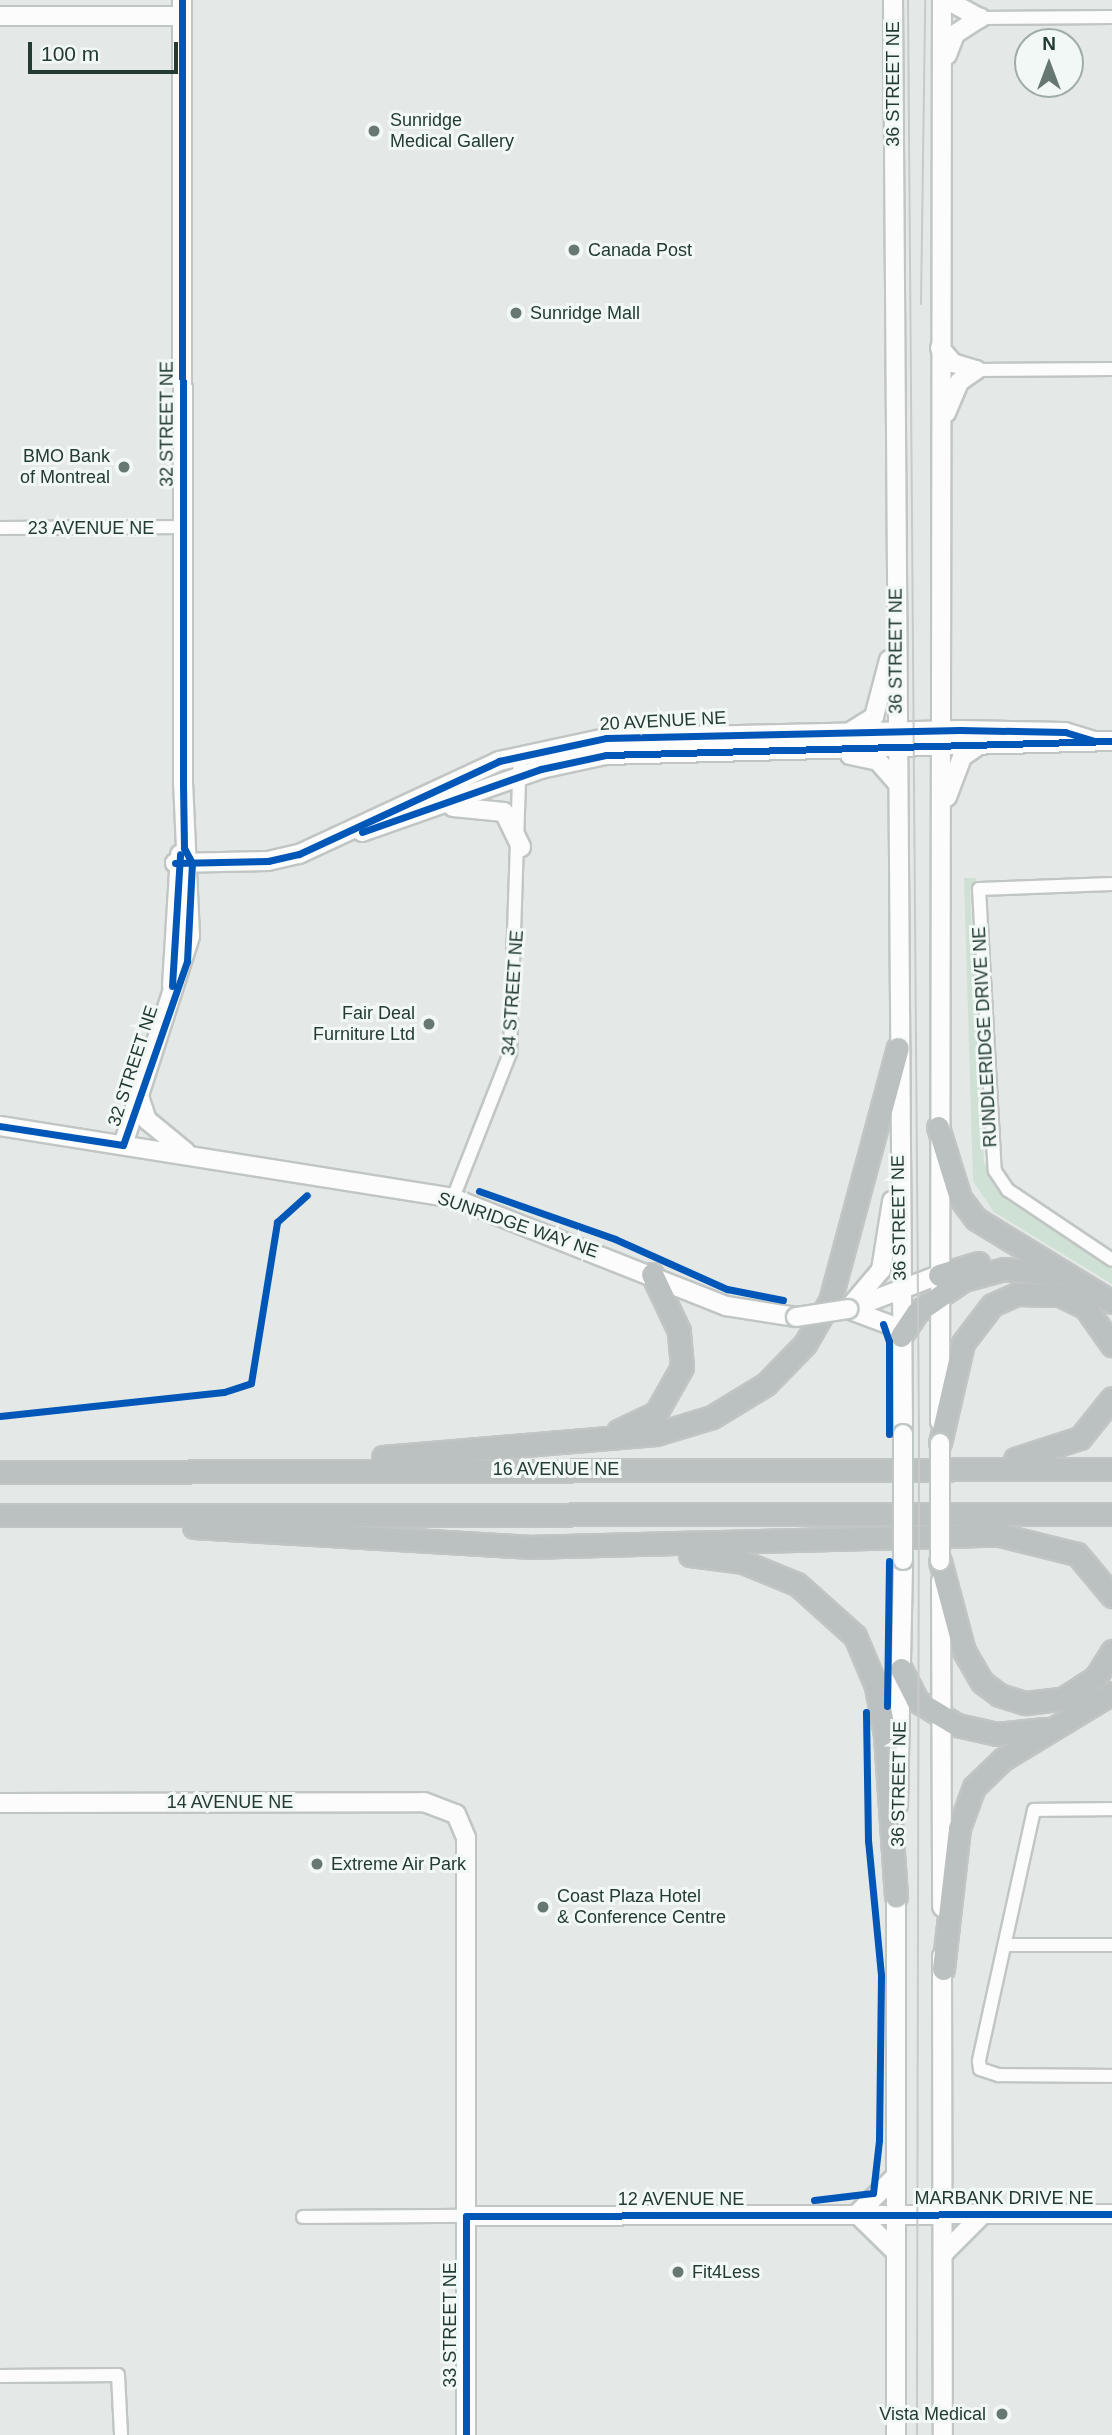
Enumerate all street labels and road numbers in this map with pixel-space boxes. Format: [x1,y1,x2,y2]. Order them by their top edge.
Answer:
street label: 36 STREET NE [882,21,904,147]
street label: 32 STREET NE [156,361,178,487]
street label: 23 AVENUE NE [27,517,155,539]
street label: 36 STREET NE [885,588,907,714]
street label: 20 AVENUE NE [599,707,727,735]
street label: RUNDLERIDGE DRIVE NE [968,926,1002,1148]
street label: 34 STREET NE [498,929,528,1057]
street label: 32 STREET NE [103,1003,163,1129]
street label: 36 STREET NE [887,1155,911,1281]
street label: SUNRIDGE WAY NE [435,1187,601,1263]
street label: 16 AVENUE NE [492,1458,620,1480]
street label: 36 STREET NE [887,1721,911,1847]
street label: 14 AVENUE NE [166,1791,294,1813]
street label: MARBANK DRIVE NE [914,2187,1094,2209]
street label: 12 AVENUE NE [617,2188,745,2210]
street label: 33 STREET NE [439,2262,461,2388]

